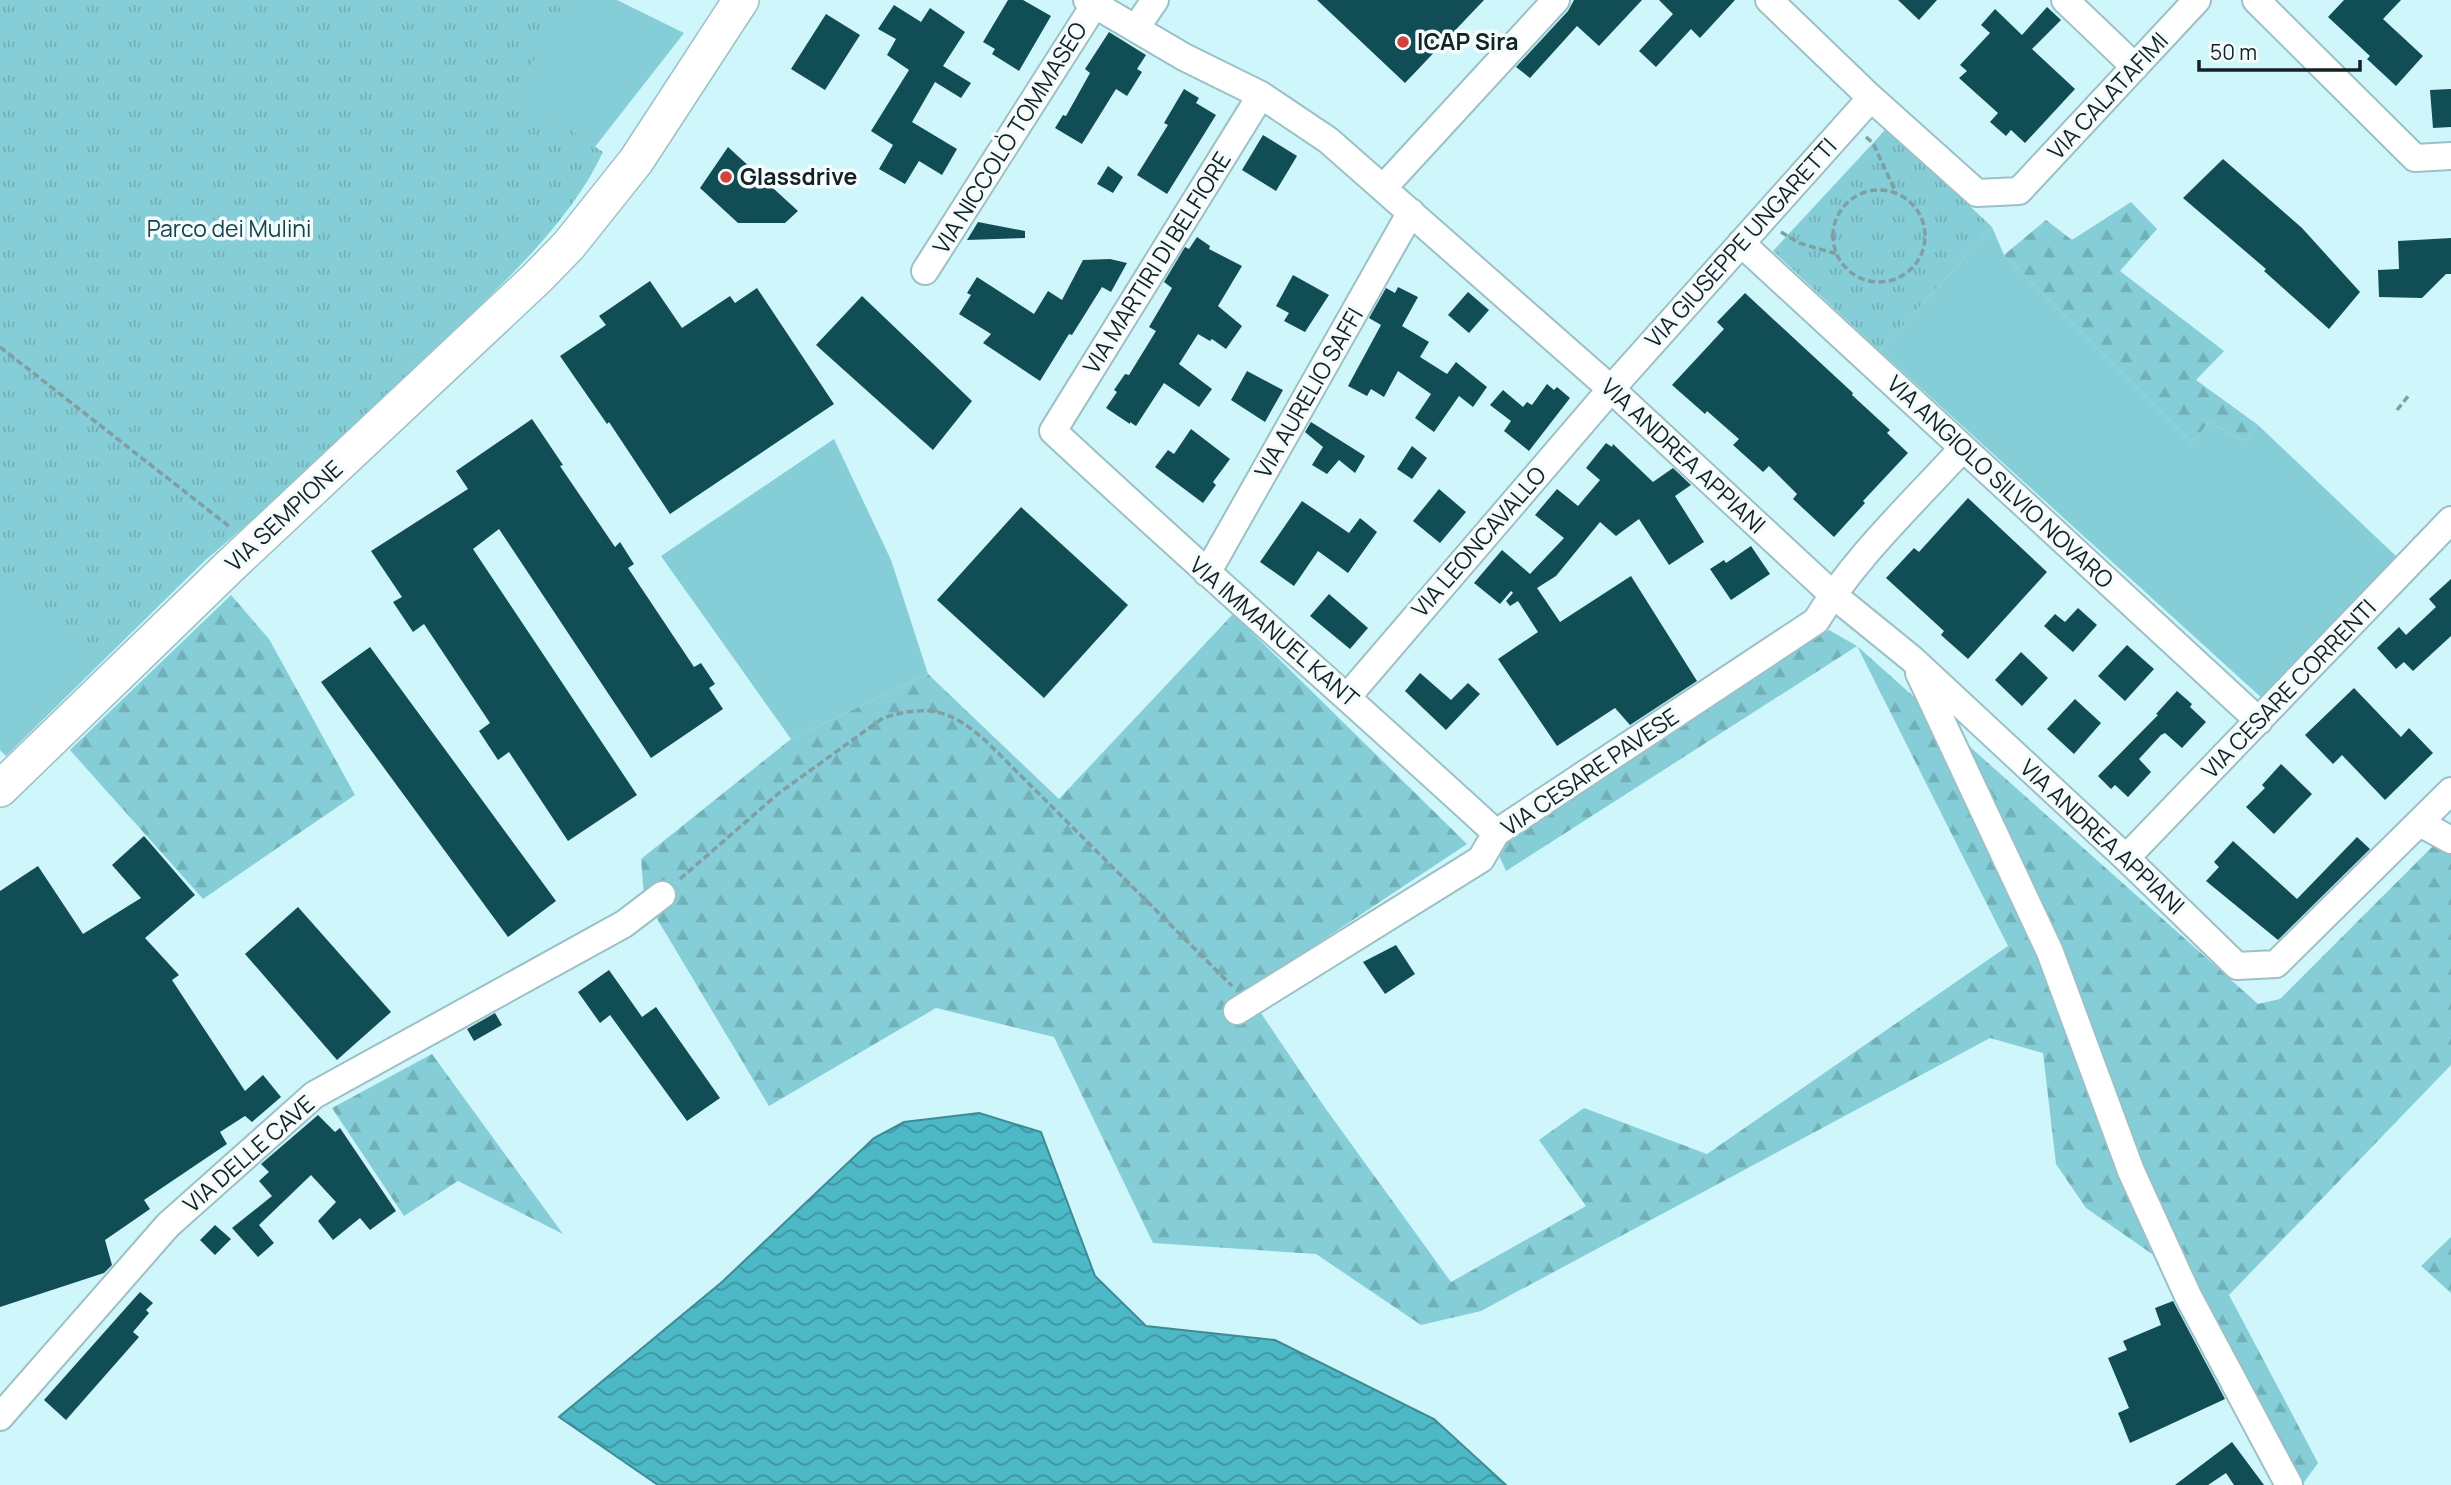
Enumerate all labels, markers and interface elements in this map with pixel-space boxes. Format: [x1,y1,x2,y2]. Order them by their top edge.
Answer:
street label: VIA NICCOLÒ TOMMASEO [925,15,1094,260]
place label: ICAP Sira [1417,25,1518,57]
street label: VIA CALATAFIMI [2040,25,2175,166]
scale bar [2199,28,2360,72]
marker: ICAP Sira [1395,34,1411,50]
text: 50 m [2210,38,2257,66]
street label: VIA GIUSEPPE UNGARETTI [1637,130,1843,354]
street label: VIA MARTIRI DI BELFIORE [1075,145,1238,379]
place label: Glassdrive [740,160,858,192]
marker: Glassdrive [718,169,734,185]
park label: Parco dei Mulini [147,212,311,244]
street label: VIA AURELIO SAFFI [1246,301,1370,484]
street label: VIA ANGIOLO SILVIO NOVARO [1880,368,2121,595]
street label: VIA ANDREA APPIANI [1594,370,1773,540]
street label: VIA SEMPIONE [218,452,349,578]
street label: VIA LEONCAVALLO [1404,459,1553,624]
street label: VIA IMMANUEL KANT [1183,549,1366,714]
street label: VIA CESARE CORRENTI [2194,591,2383,785]
street label: VIA CESARE PAVESE [1494,700,1684,843]
street label: VIA ANDREA APPIANI [2013,751,2192,921]
street label: VIA DELLE CAVE [176,1087,321,1219]

